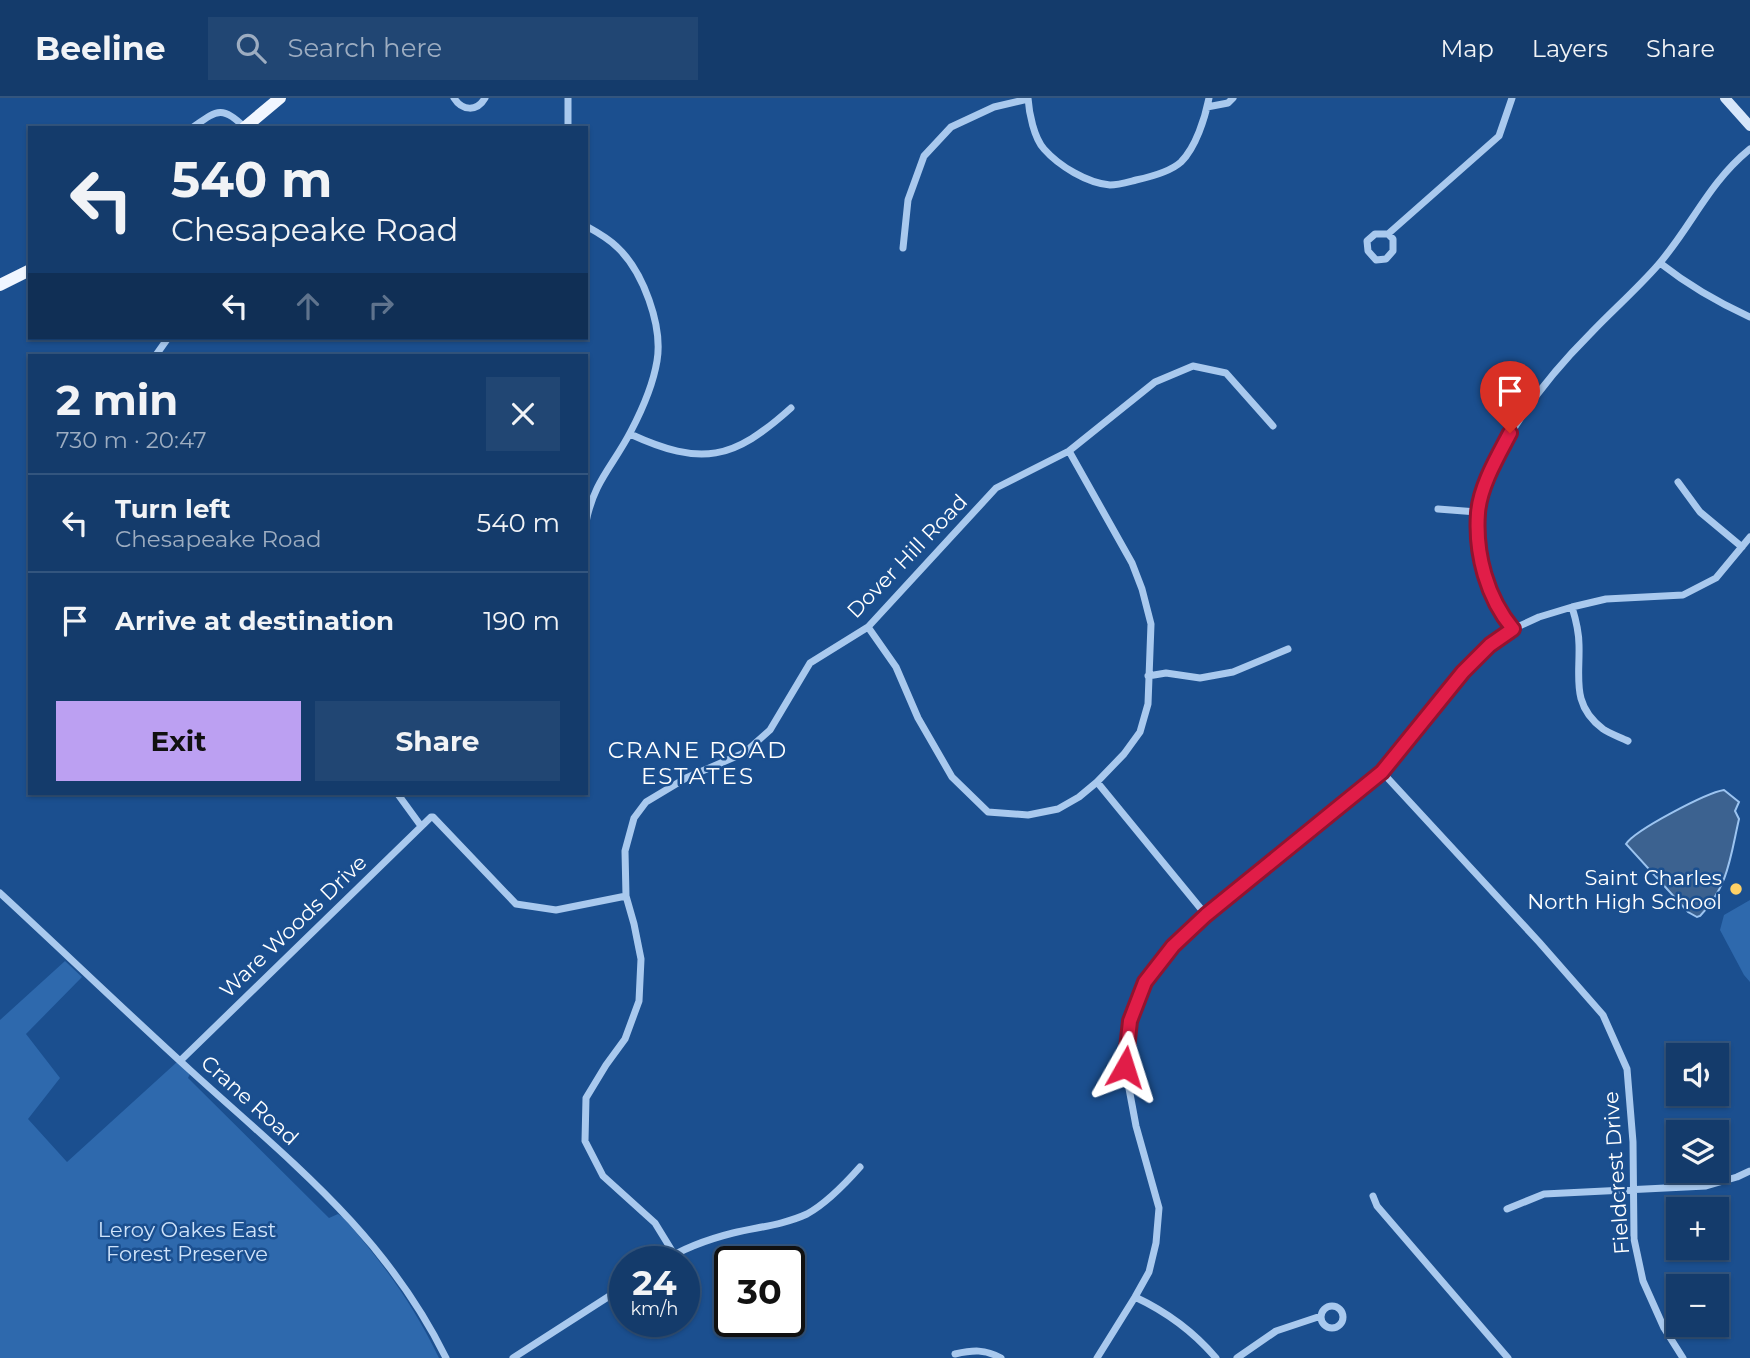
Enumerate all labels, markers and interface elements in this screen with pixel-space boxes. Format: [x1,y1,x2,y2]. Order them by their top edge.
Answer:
search box [208,17,698,80]
text: Beeline [35,28,166,68]
icon: search [232,29,270,67]
text: Search here [288,32,442,64]
text: Map [1440,34,1494,63]
text: Layers [1532,34,1608,63]
text: Share [1646,34,1715,63]
text: 540 m [171,150,332,209]
icon: left [56,154,147,245]
text: Chesapeake Road [171,210,458,249]
icon: left [216,287,254,325]
icon: ahead [289,287,327,325]
icon: right [362,287,400,325]
pin [1480,361,1540,433]
icon: arrive [1491,372,1529,410]
text: 2 min [56,374,178,426]
button: close [486,377,560,451]
text: 730 m · 20:47 [56,426,207,454]
street label: Dover Hill Road [842,489,972,623]
text: Turn left [115,493,231,525]
icon: left [56,504,94,542]
text: 540 m [476,507,560,539]
text: Chesapeake Road [115,525,322,553]
icon: arrive [56,602,94,640]
text: Arrive at destination [115,605,394,637]
text: 190 m [483,605,560,637]
button: Exit [56,701,301,781]
button: Share [315,701,560,781]
district label: CRANE ROAD ESTATES [608,736,788,790]
street label: Ware Woods Drive [214,849,372,1003]
place label: Saint Charles North High School [1527,865,1722,914]
marker: Saint Charles North High School [1728,881,1744,897]
position arrow [1088,1030,1162,1104]
map controls [1666,1043,1729,1337]
button: sound [1666,1043,1729,1106]
street label: Crane Road [196,1050,304,1150]
street label: Fieldcrest Drive [1598,1091,1634,1255]
button: layers [1666,1120,1729,1183]
button: + [1666,1197,1729,1260]
park label: Leroy Oakes East Forest Preserve [98,1217,276,1266]
speed limit sign: 30 [714,1246,805,1337]
text: 24 [632,1261,677,1304]
button: − [1666,1274,1729,1337]
text: km/h [630,1298,679,1320]

